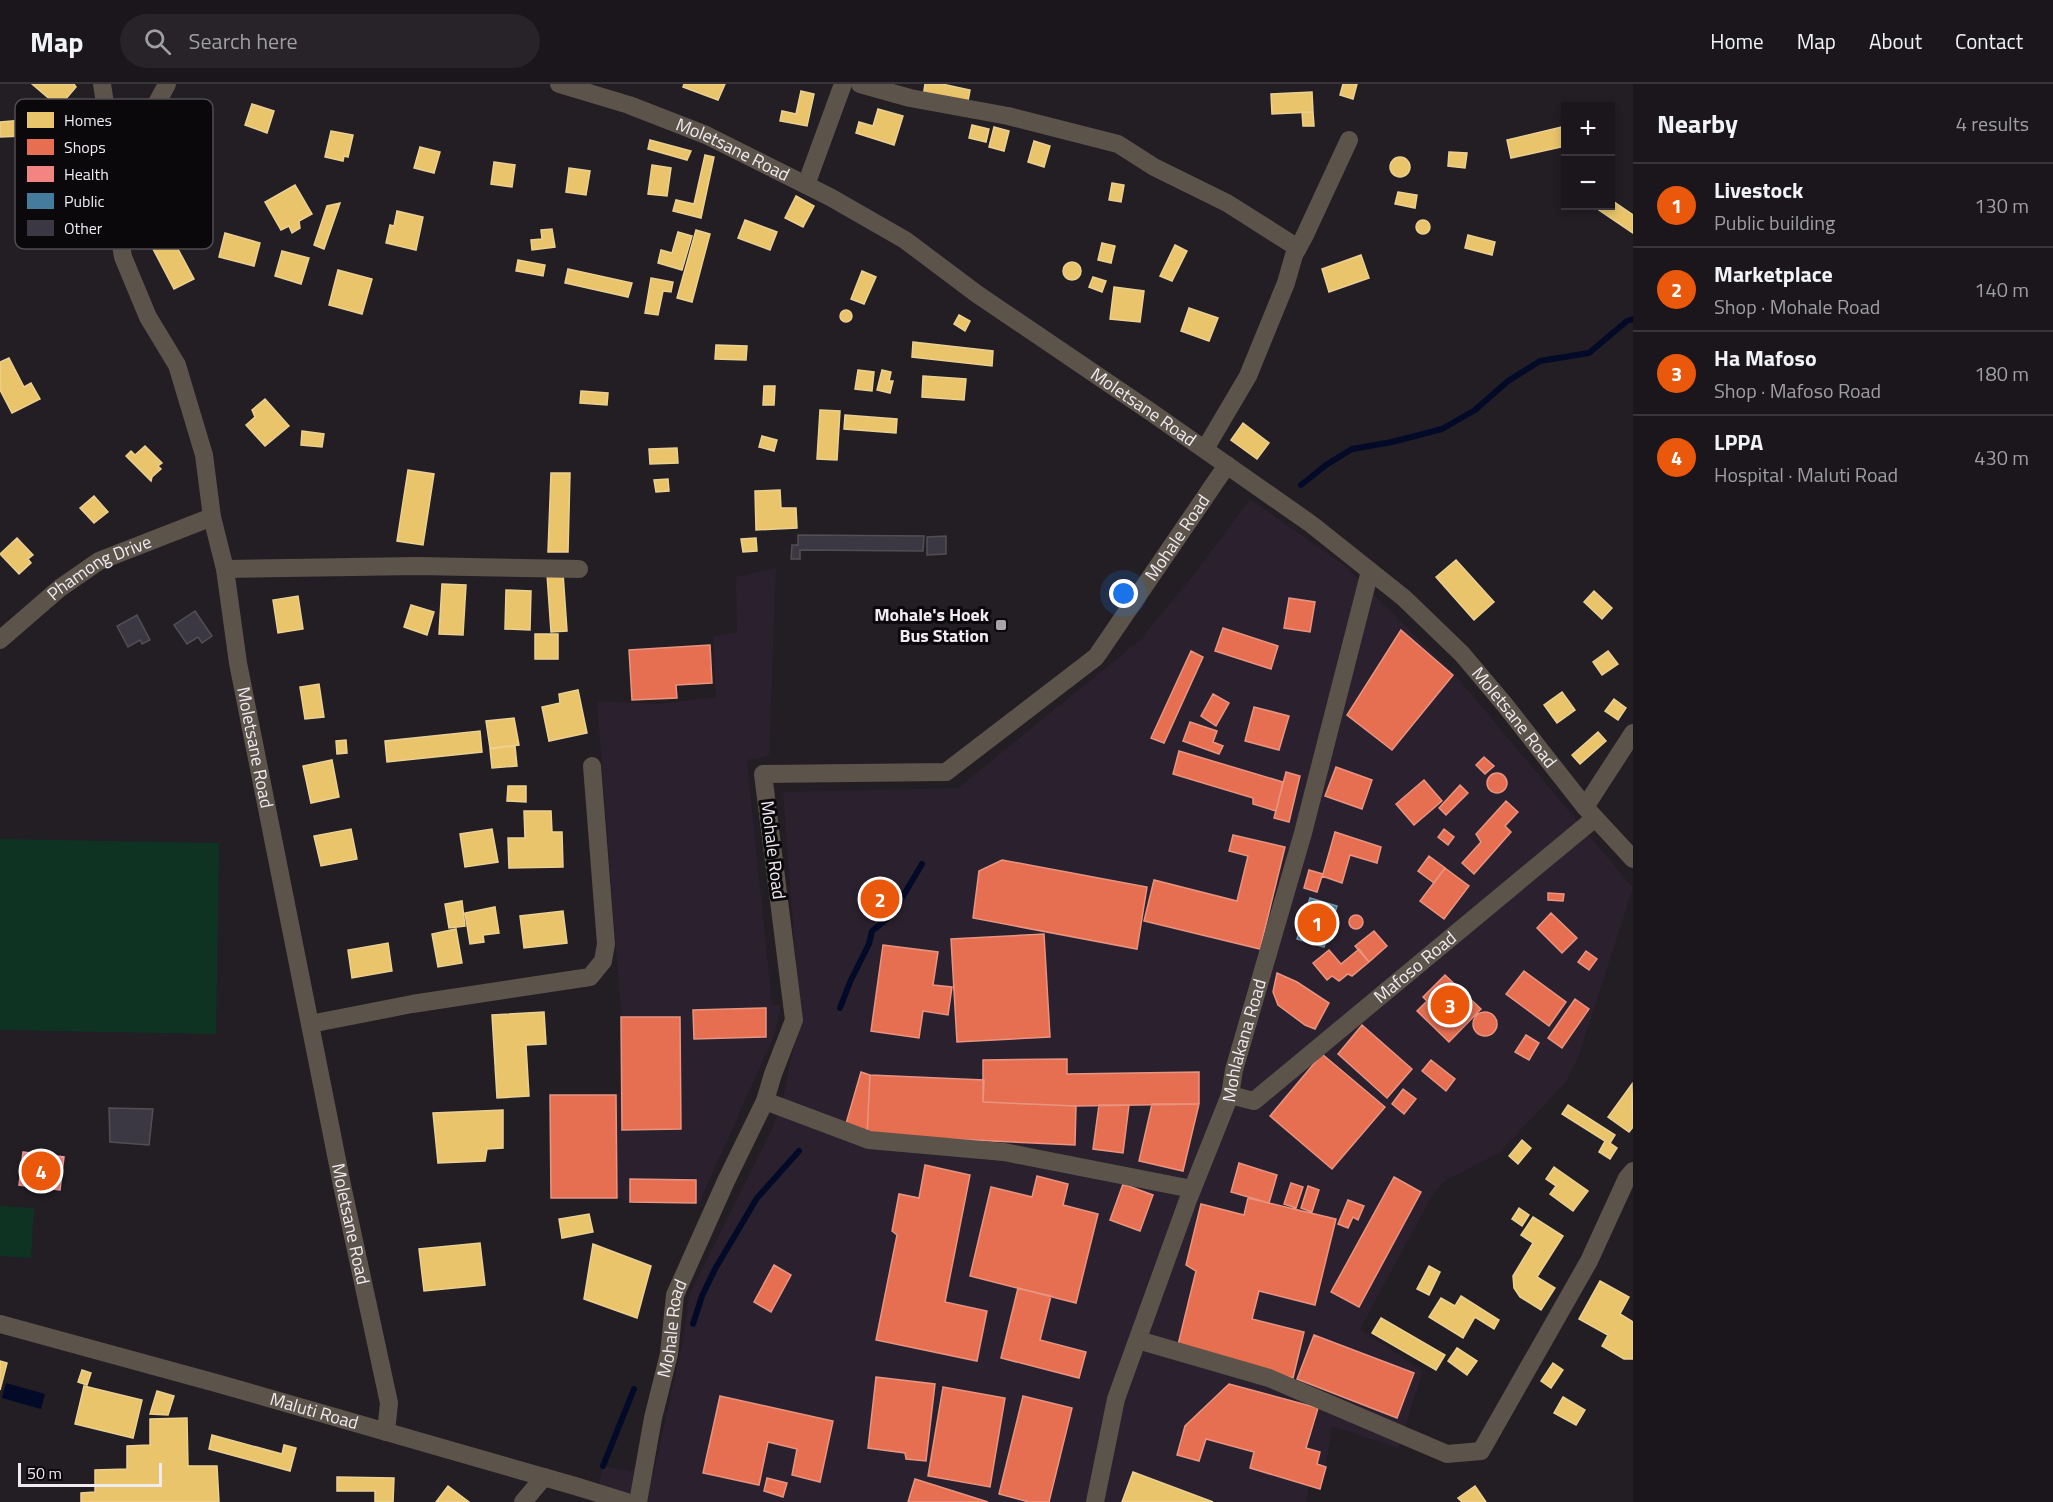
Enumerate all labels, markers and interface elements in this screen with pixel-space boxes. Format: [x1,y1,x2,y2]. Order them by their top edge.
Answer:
search box [120,14,540,68]
text: Map [30,20,84,63]
text: Search here [189,24,298,58]
icon: search [141,25,174,58]
text: Home [1710,25,1764,57]
text: Map [1797,25,1836,57]
text: About [1869,25,1922,57]
text: Contact [1955,25,2023,57]
legend [15,99,213,249]
map controls [1561,102,1615,210]
button: + [1561,102,1615,156]
text: Nearby [1657,104,1738,143]
text: Homes [64,108,112,132]
text: 4 results [1956,108,2029,139]
street label: Moletsane Road [672,111,794,188]
text: Shops [64,135,106,159]
button: − [1561,156,1615,210]
text: Health [64,162,109,186]
text: Livestock [1714,173,1803,207]
text: Public [64,189,105,213]
text: 1 [1671,190,1682,221]
text: 130 m [1974,190,2029,221]
text: Public building [1714,207,1835,238]
text: Other [64,216,103,240]
text: Marketplace [1714,257,1833,291]
text: 2 [1671,274,1682,305]
text: 140 m [1974,274,2029,305]
text: Shop · Mohale Road [1714,291,1880,322]
text: Ha Mafoso [1714,341,1817,375]
text: 3 [1671,358,1682,389]
text: 180 m [1974,358,2029,389]
street label: Moletsane Road [1085,361,1202,453]
text: Shop · Mafoso Road [1714,375,1881,406]
text: LPPA [1714,425,1763,459]
text: 4 [1671,442,1682,473]
text: 430 m [1974,442,2029,473]
text: Hospital · Maluti Road [1714,459,1898,490]
street label: Mohale Road [1138,489,1216,586]
street label: Phamong Drive [41,528,155,607]
your location [1109,579,1138,608]
place label: Mohale's Hoek Bus Station [874,601,990,649]
marker: Mohale's Hoek Bus Station [994,618,1008,632]
street label: Moletsane Road [1465,661,1564,774]
street label: Moletsane Road [230,684,281,810]
street label: Mohale Road [754,799,793,901]
pin: 2 [860,876,900,922]
pin: 1 [1298,900,1336,946]
street label: Mafoso Road [1367,925,1462,1009]
street label: Mohlakana Road [1215,976,1273,1104]
pin: 3 [1430,982,1470,1028]
pin: 4 [22,1148,60,1194]
street label: Moletsane Road [325,1161,377,1287]
street label: Mohale Road [650,1275,693,1380]
street label: Maluti Road [267,1385,362,1436]
scale bar [18,1460,162,1488]
text: 50 m [27,1461,62,1485]

